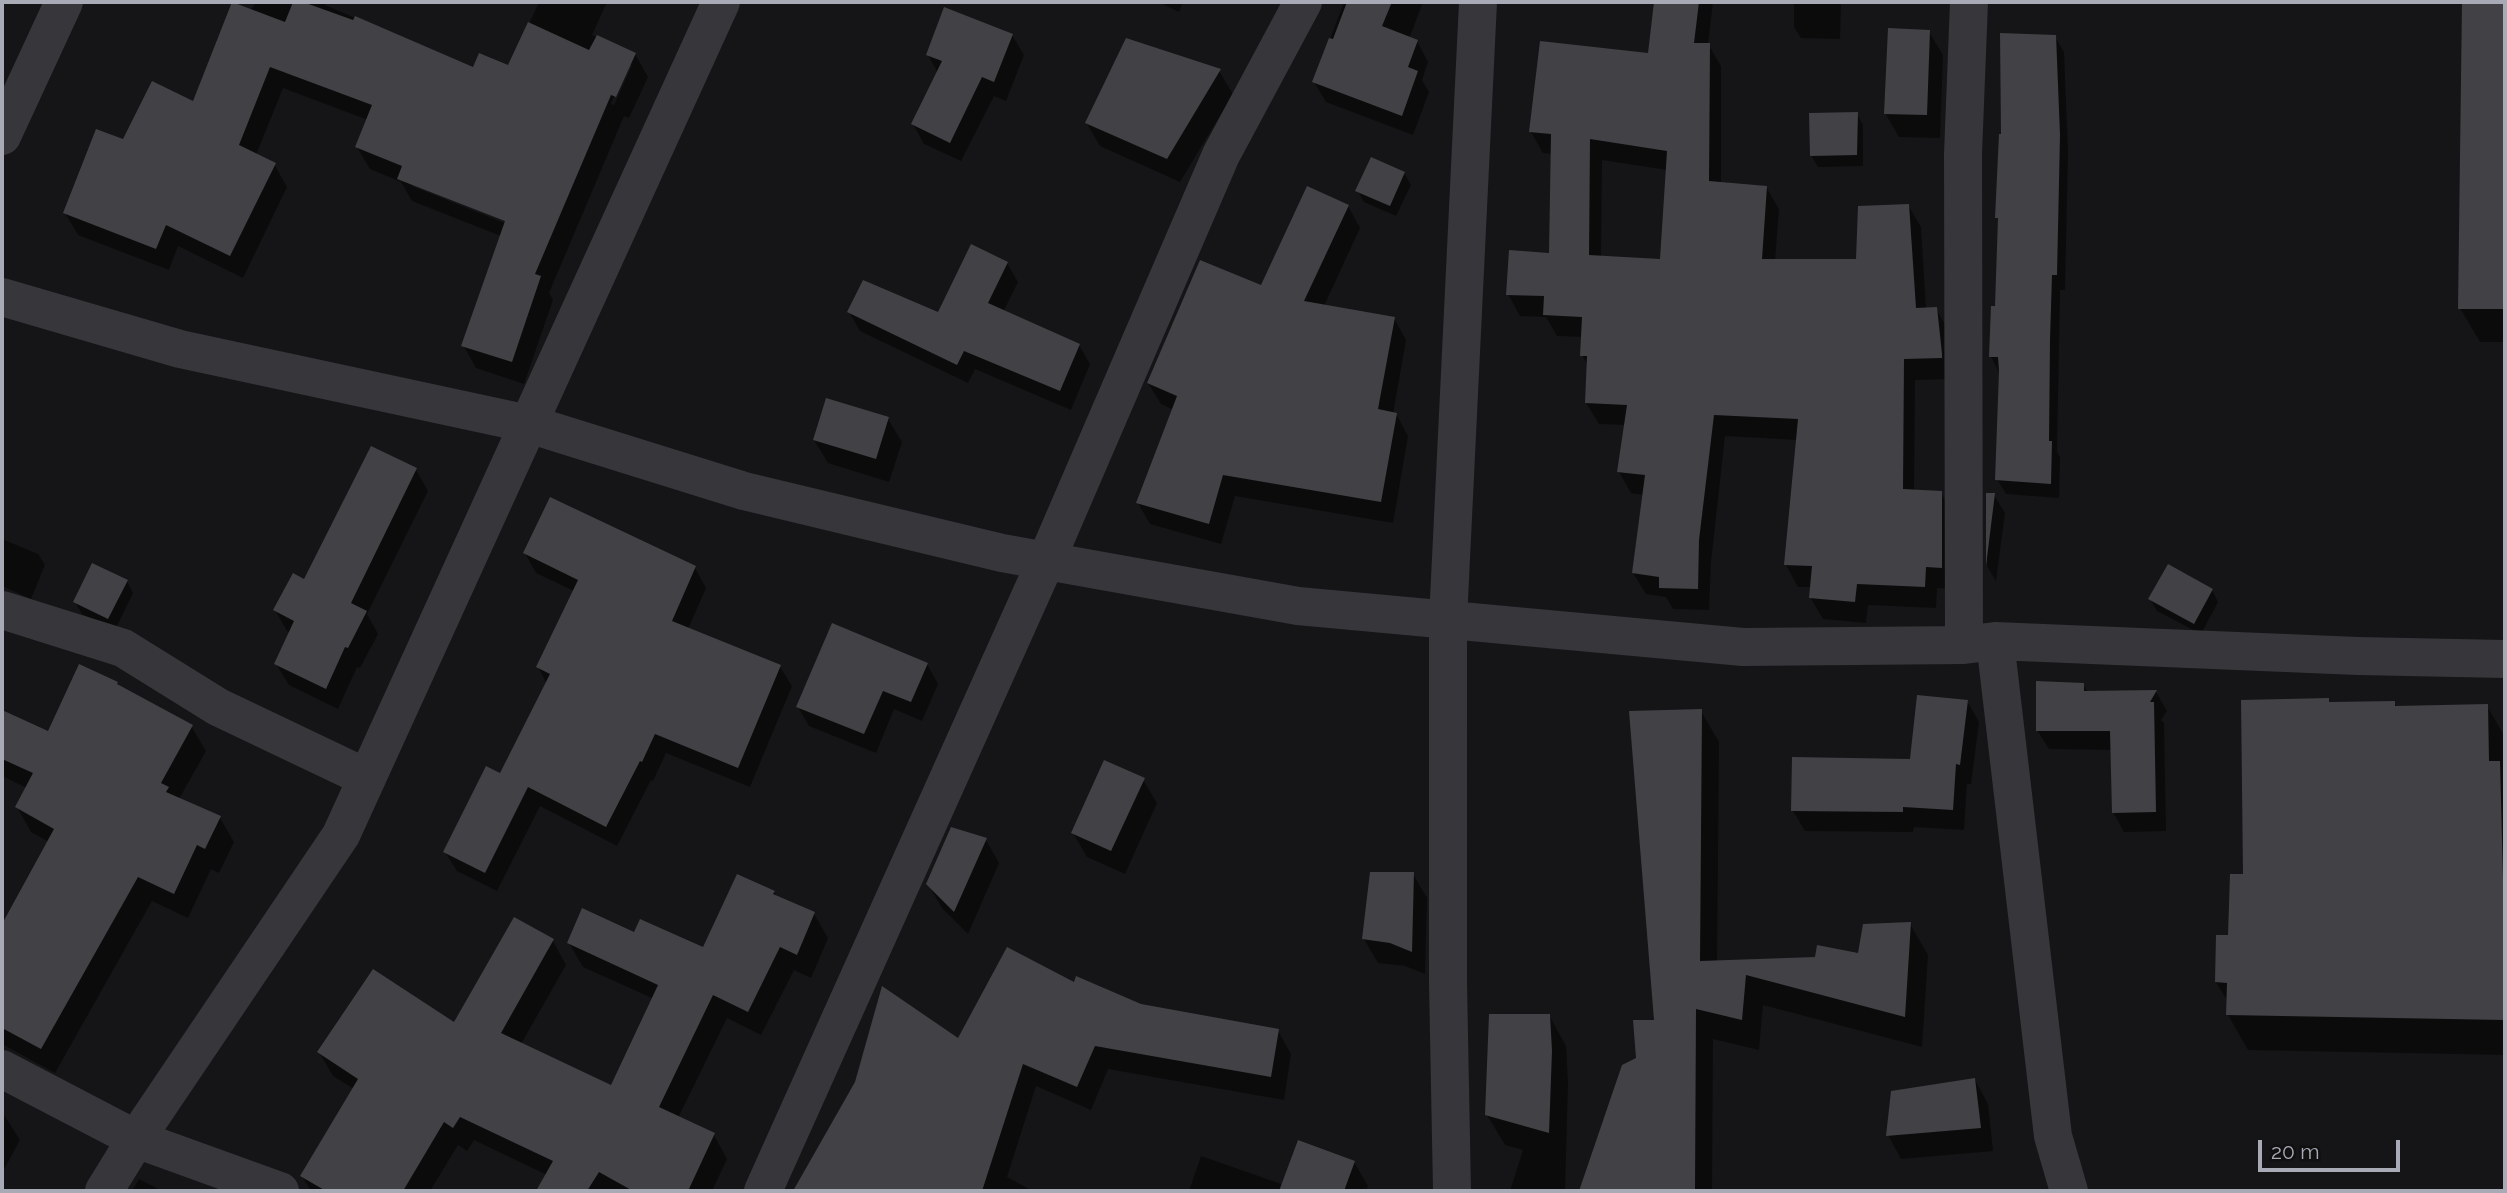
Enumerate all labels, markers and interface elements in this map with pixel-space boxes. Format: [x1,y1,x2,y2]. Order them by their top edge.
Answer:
scale bar [2262,1126,2404,1170]
text: 20 m [2271,1139,2319,1164]

